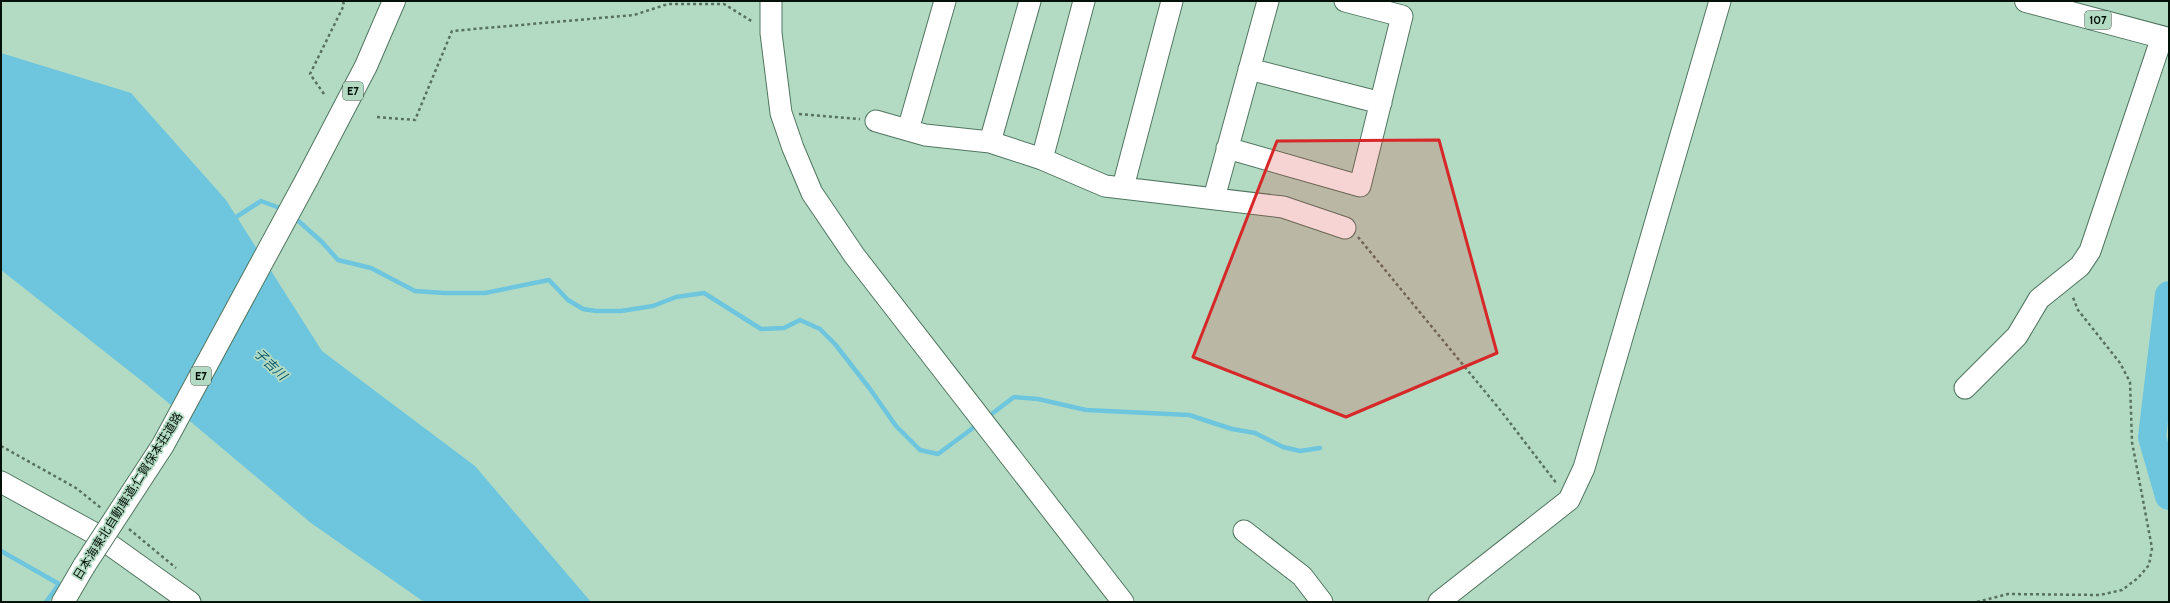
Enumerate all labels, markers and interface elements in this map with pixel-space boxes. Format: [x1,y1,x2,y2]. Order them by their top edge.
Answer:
road number: 107 [2085,11,2111,29]
road number: E7 [343,82,363,100]
water label: 子吉川 [251,345,292,385]
road number: E7 [191,367,211,385]
street label: 日本海東北自動車道;仁賀保本荘道路 [70,409,185,582]

